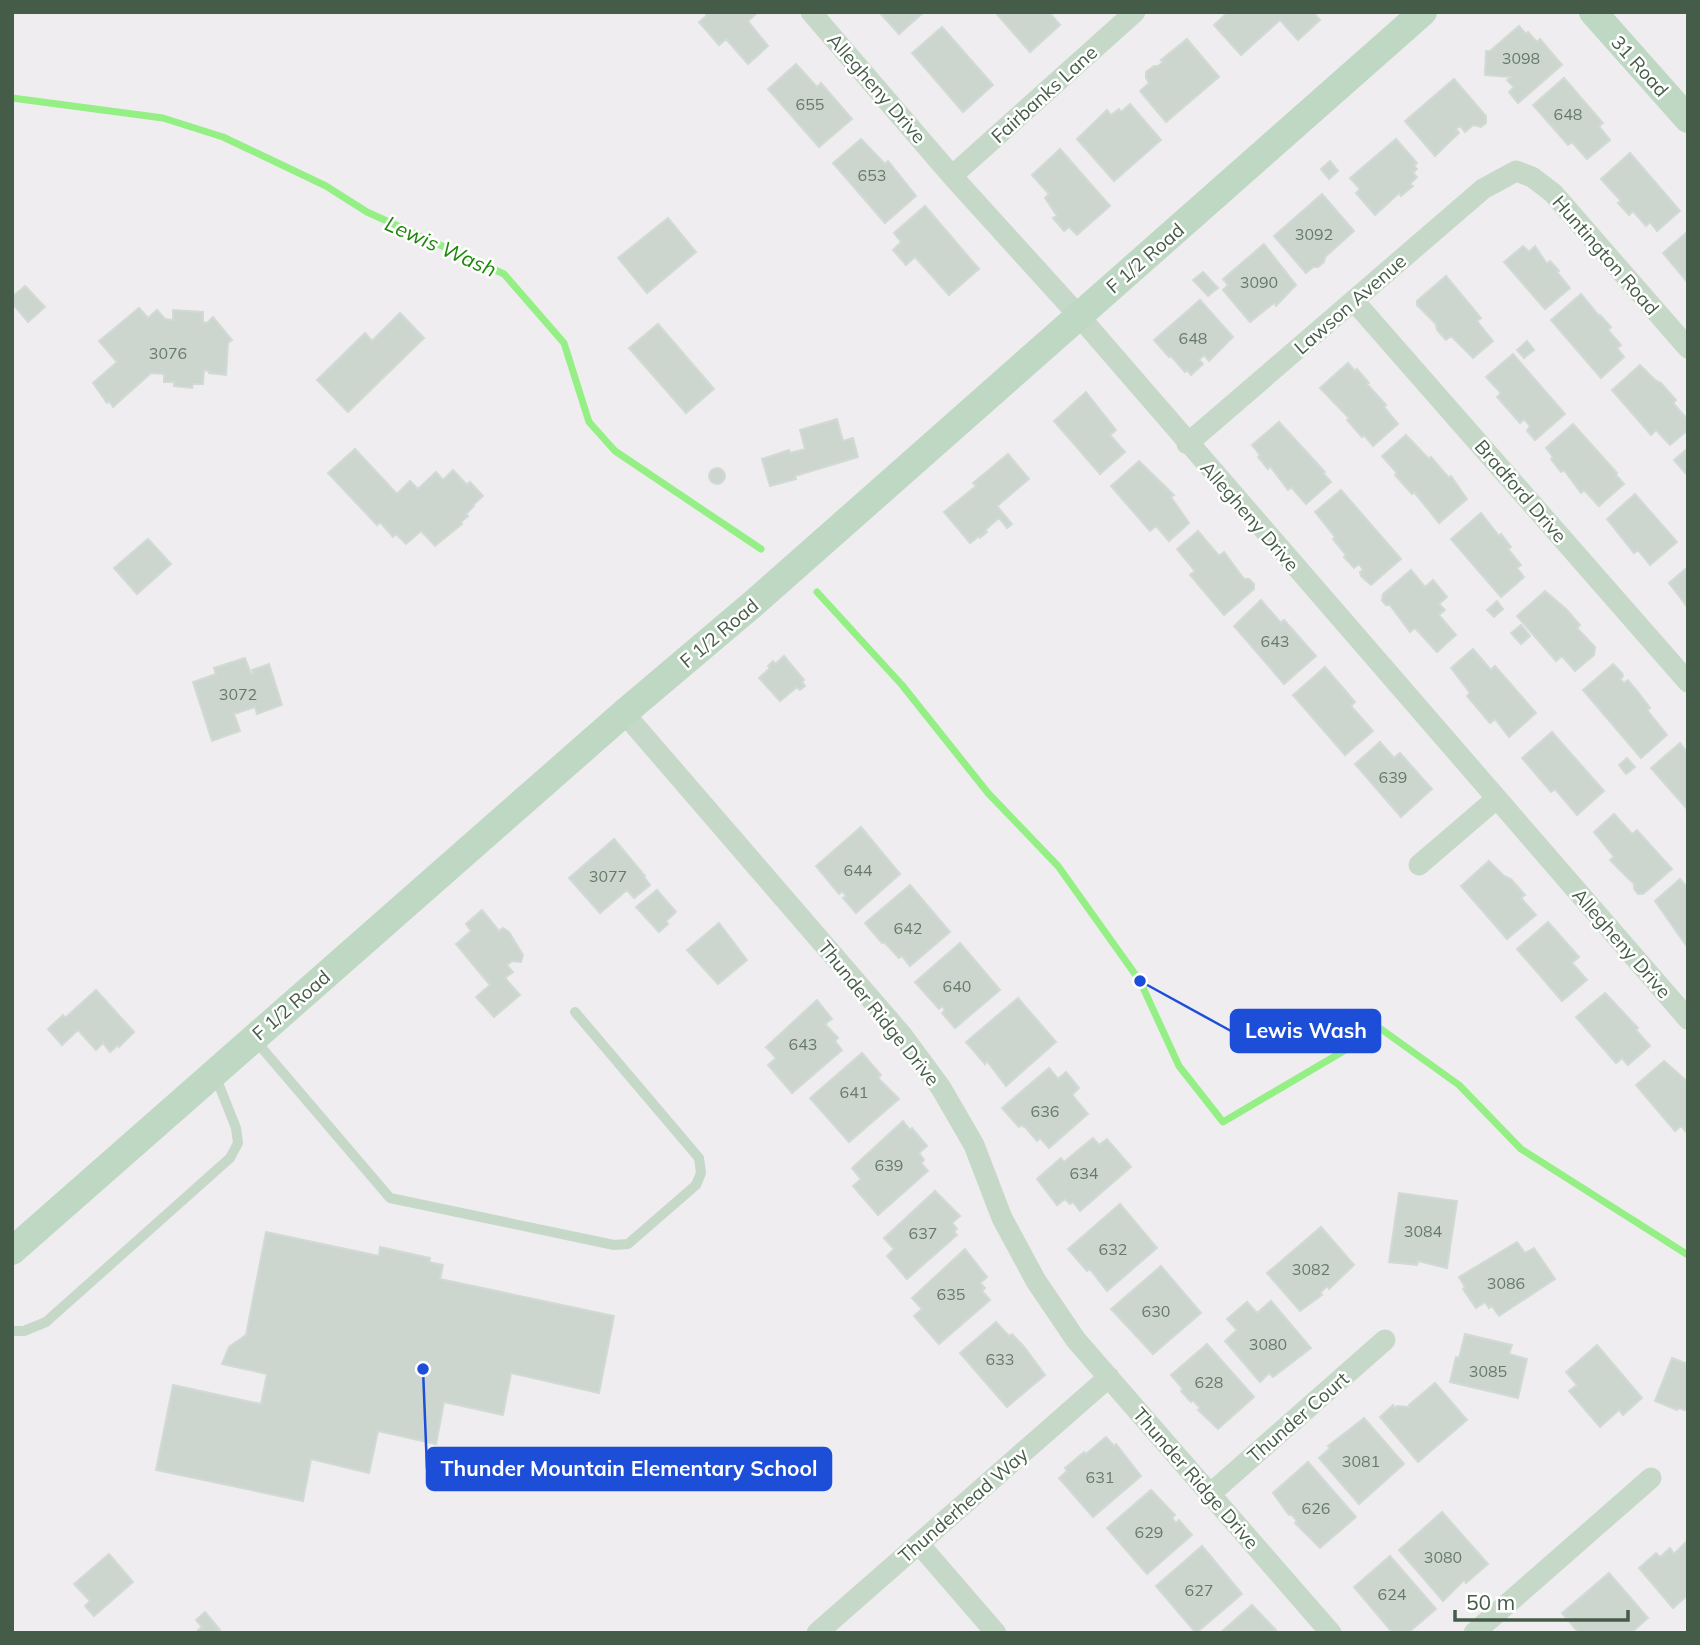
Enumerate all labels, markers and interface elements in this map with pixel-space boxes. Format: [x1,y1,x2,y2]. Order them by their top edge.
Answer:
street label: Allegheny Drive [823,28,931,148]
street label: 31 Road [1606,30,1674,102]
street label: Fairbanks Lane [986,40,1102,148]
house number: 3098 [1502,48,1540,68]
house number: 655 [796,94,824,114]
house number: 648 [1554,104,1582,124]
house number: 653 [858,165,886,185]
street label: Huntington Road [1548,190,1664,320]
water label: Lewis Wash [381,210,501,282]
street label: F 1/2 Road [1101,218,1189,298]
house number: 3092 [1295,224,1333,244]
street label: Lawson Avenue [1289,249,1411,359]
house number: 3090 [1240,272,1278,292]
house number: 648 [1179,328,1207,348]
house number: 3076 [149,343,187,363]
street label: Bradford Drive [1470,435,1572,547]
street label: Allegheny Drive [1196,456,1304,576]
street label: F 1/2 Road [675,593,763,673]
house number: 643 [1261,631,1289,651]
house number: 3072 [219,684,257,704]
house number: 639 [1379,767,1407,787]
house number: 644 [844,860,873,880]
house number: 3077 [589,866,627,886]
street label: Allegheny Drive [1568,883,1676,1003]
house number: 642 [894,918,922,938]
street label: Thunder Ridge Drive [813,935,945,1091]
street label: F 1/2 Road [247,965,335,1045]
house number: 640 [943,976,971,996]
callout: Lewis Wash [1231,1010,1380,1052]
text: Lewis Wash [1245,1017,1367,1043]
house number: 643 [789,1034,817,1054]
house number: 641 [840,1082,868,1102]
house number: 636 [1031,1101,1059,1121]
house number: 639 [875,1155,903,1175]
house number: 634 [1070,1163,1099,1183]
house number: 3084 [1404,1221,1443,1241]
house number: 637 [909,1223,937,1243]
house number: 632 [1099,1239,1127,1259]
house number: 3082 [1292,1259,1330,1279]
house number: 3086 [1487,1273,1525,1293]
house number: 635 [937,1284,965,1304]
house number: 630 [1142,1301,1170,1321]
house number: 3080 [1249,1334,1287,1354]
house number: 633 [986,1349,1014,1369]
house number: 3085 [1469,1361,1507,1381]
street label: Thunder Court [1242,1366,1354,1468]
house number: 628 [1195,1372,1223,1392]
street label: Thunder Ridge Drive [1128,1402,1264,1554]
street label: Thunderhead Way [893,1442,1033,1568]
callout: Thunder Mountain Elementary School [427,1448,831,1490]
house number: 3081 [1342,1451,1380,1471]
text: Thunder Mountain Elementary School [441,1455,817,1481]
house number: 631 [1086,1467,1114,1487]
house number: 626 [1302,1498,1330,1518]
house number: 629 [1135,1522,1163,1542]
house number: 3080 [1424,1547,1462,1567]
scale bar [1455,1578,1628,1622]
house number: 627 [1185,1580,1213,1600]
house number: 624 [1378,1584,1407,1604]
text: 50 m [1466,1589,1515,1615]

